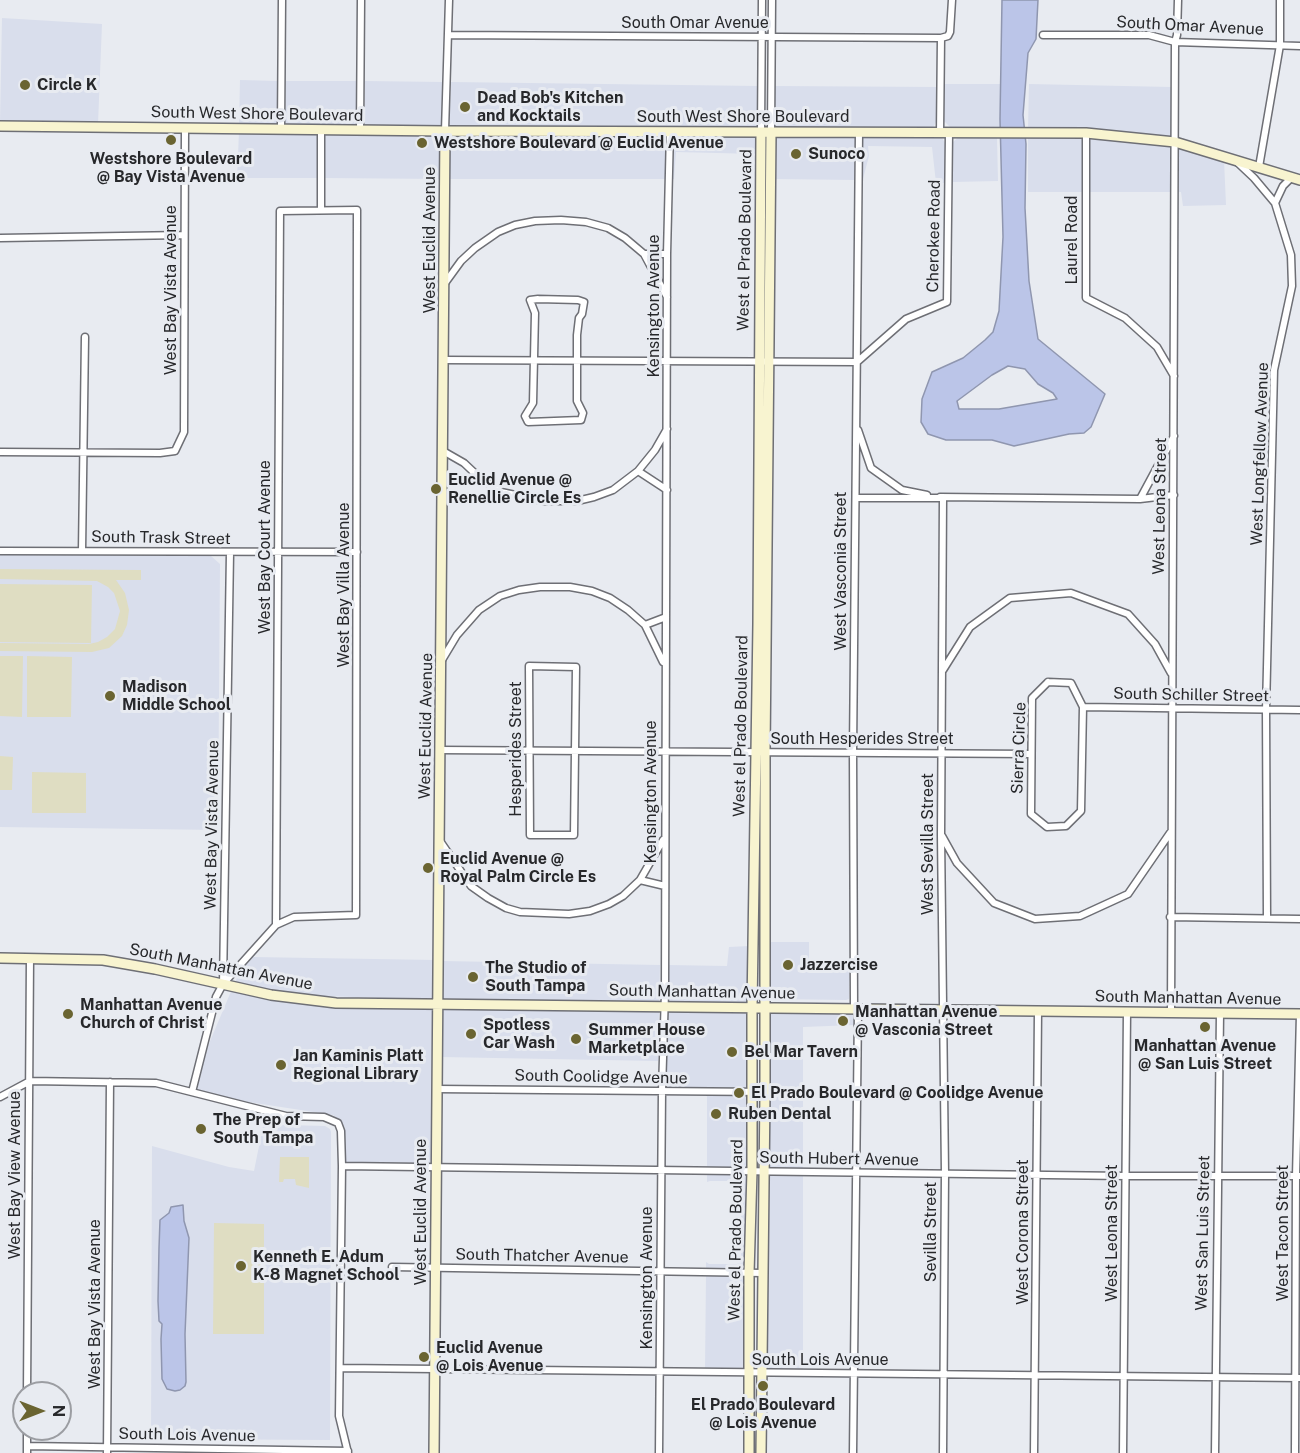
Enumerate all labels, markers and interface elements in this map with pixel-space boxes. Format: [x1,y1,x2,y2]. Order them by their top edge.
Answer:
street label: South Omar Avenue [621,13,769,33]
street label: South Omar Avenue [1116,13,1264,39]
place label: Circle K [37,75,97,95]
marker: Circle K [18,78,32,92]
place label: Dead Bob's Kitchen and Kocktails [477,88,623,126]
marker: Dead Bob's Kitchen and Kocktails [458,100,472,114]
street label: South West Shore Boulevard [150,103,364,125]
street label: South West Shore Boulevard [637,107,849,127]
marker: Westshore Boulevard @ Bay Vista Avenue [164,133,178,147]
place label: Westshore Boulevard @ Euclid Avenue [434,133,724,153]
marker: Westshore Boulevard @ Euclid Avenue [415,136,429,150]
place label: Sunoco [808,144,865,164]
marker: Sunoco [789,147,803,161]
place label: Westshore Boulevard @ Bay Vista Avenue [90,149,252,187]
street label: West el Prado Boulevard [734,149,756,331]
street label: West Euclid Avenue [420,167,440,313]
street label: Cherokee Road [923,179,945,293]
street label: Laurel Road [1062,195,1082,285]
street label: West Bay Vista Avenue [161,205,181,375]
street label: Kensington Avenue [644,234,664,378]
street label: West Longfellow Avenue [1247,362,1273,546]
street label: West Leona Street [1149,437,1171,575]
street label: West Bay Court Avenue [255,460,275,634]
place label: Euclid Avenue @ Renellie Circle Es [448,470,581,508]
marker: Euclid Avenue @ Renellie Circle Es [429,482,443,496]
street label: West Vasconia Street [831,492,851,650]
street label: West Bay Villa Avenue [334,502,354,668]
street label: South Trask Street [91,527,231,549]
street label: West el Prado Boulevard [730,635,752,817]
street label: West Euclid Avenue [415,653,437,799]
place label: Madison Middle School [122,677,231,715]
street label: Hesperides Street [506,681,526,817]
street label: South Schiller Street [1113,684,1269,706]
marker: Madison Middle School [103,689,117,703]
street label: Sierra Circle [1008,702,1030,794]
street label: Kensington Avenue [641,720,661,864]
street label: South Hesperides Street [770,729,954,749]
street label: West Bay Vista Avenue [201,740,223,910]
street label: West Sevilla Street [918,773,938,915]
place label: Euclid Avenue @ Royal Palm Circle Es [440,849,596,887]
marker: Euclid Avenue @ Royal Palm Circle Es [421,861,435,875]
street label: South Manhattan Avenue [127,940,315,994]
place label: Jazzercise [800,955,878,975]
place label: The Studio of South Tampa [485,958,586,996]
marker: Jazzercise [781,958,795,972]
marker: The Studio of South Tampa [466,970,480,984]
street label: South Manhattan Avenue [608,981,796,1003]
street label: South Manhattan Avenue [1094,987,1282,1009]
place label: Manhattan Avenue Church of Christ [80,995,222,1033]
place label: Manhattan Avenue @ Vasconia Street [855,1002,997,1040]
marker: Manhattan Avenue Church of Christ [61,1007,75,1021]
marker: Manhattan Avenue @ Vasconia Street [836,1014,850,1028]
place label: Spotless Car Wash [483,1015,555,1053]
place label: Summer House Marketplace [588,1020,705,1058]
marker: Manhattan Avenue @ San Luis Street [1198,1020,1212,1034]
marker: Spotless Car Wash [464,1027,478,1041]
marker: Summer House Marketplace [569,1032,583,1046]
place label: Manhattan Avenue @ San Luis Street [1134,1036,1276,1074]
place label: Bel Mar Tavern [744,1042,858,1062]
marker: Bel Mar Tavern [725,1045,739,1059]
place label: Jan Kaminis Platt Regional Library [293,1046,424,1084]
marker: Jan Kaminis Platt Regional Library [274,1058,288,1072]
street label: South Coolidge Avenue [514,1066,688,1088]
place label: El Prado Boulevard @ Coolidge Avenue [751,1083,1044,1103]
marker: El Prado Boulevard @ Coolidge Avenue [732,1086,746,1100]
street label: West Bay View Avenue [5,1091,25,1259]
place label: Ruben Dental [728,1104,832,1124]
marker: Ruben Dental [709,1107,723,1121]
place label: The Prep of South Tampa [213,1110,313,1148]
marker: The Prep of South Tampa [194,1122,208,1136]
street label: West Euclid Avenue [411,1139,431,1285]
street label: West el Prado Boulevard [725,1139,747,1321]
street label: South Hubert Avenue [759,1148,919,1170]
street label: West San Luis Street [1192,1155,1214,1311]
street label: West Corona Street [1013,1159,1033,1305]
street label: West Leona Street [1102,1164,1122,1302]
street label: West Tacon Street [1273,1165,1293,1301]
street label: Sevilla Street [921,1182,941,1282]
street label: Kensington Avenue [637,1206,657,1350]
street label: West Bay Vista Avenue [85,1219,105,1389]
street label: South Thatcher Avenue [455,1245,629,1267]
place label: Kenneth E. Adum K-8 Magnet School [253,1247,399,1285]
marker: Kenneth E. Adum K-8 Magnet School [234,1259,248,1273]
place label: Euclid Avenue @ Lois Avenue [436,1338,543,1376]
marker: Euclid Avenue @ Lois Avenue [417,1350,431,1364]
street label: South Lois Avenue [751,1350,889,1370]
marker: El Prado Boulevard @ Lois Avenue [756,1379,770,1393]
north arrow [12,1381,72,1441]
place label: El Prado Boulevard @ Lois Avenue [691,1395,835,1433]
text: N [49,1405,68,1417]
street label: South Lois Avenue [118,1424,256,1446]

